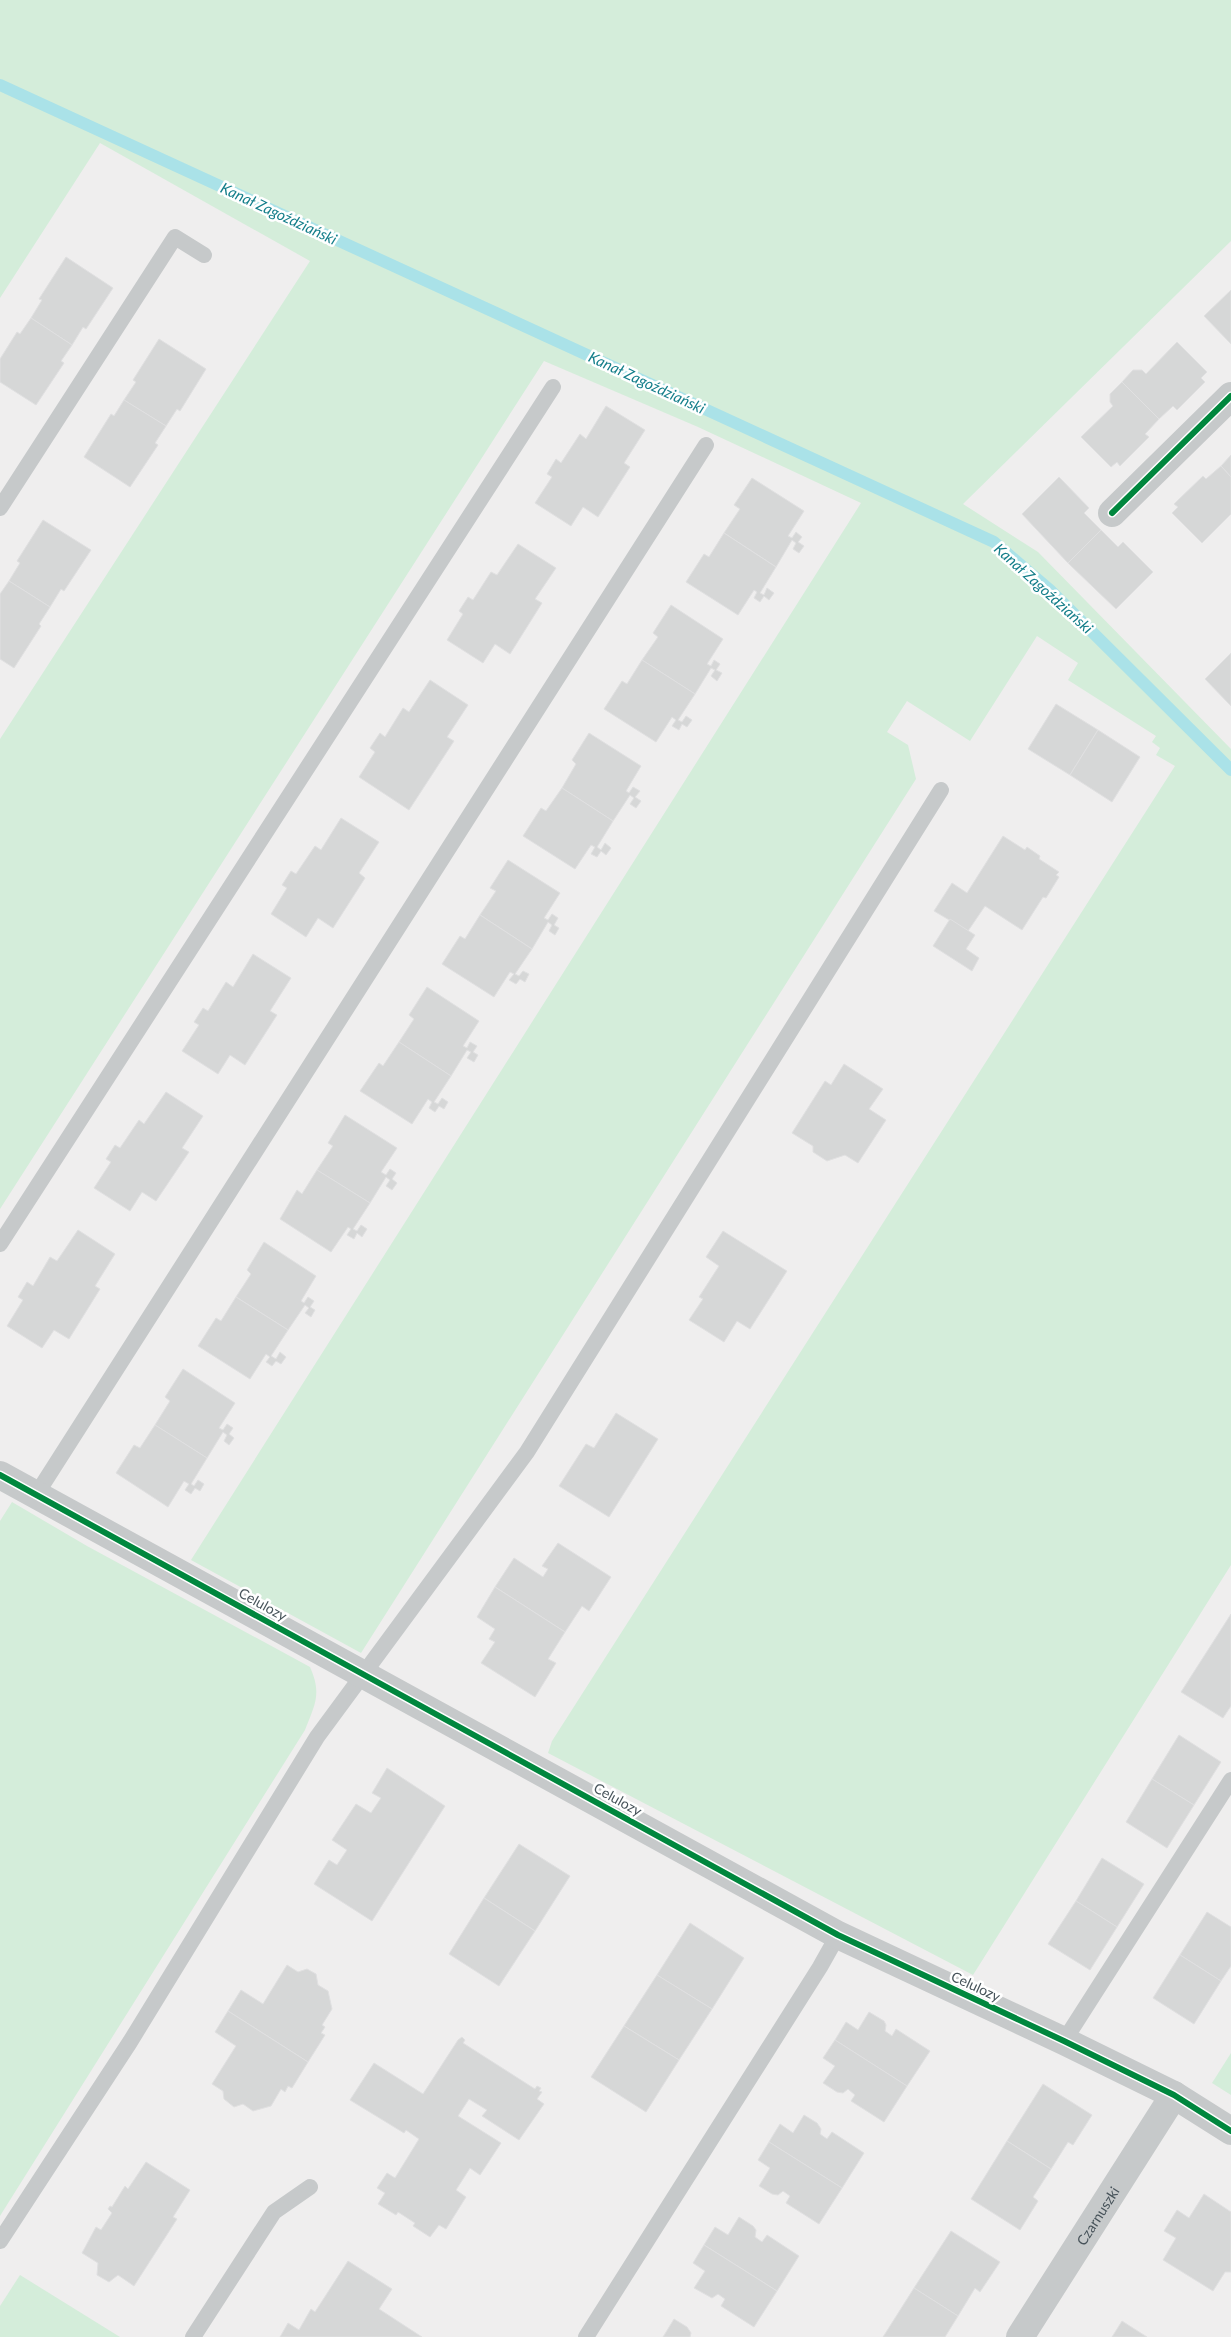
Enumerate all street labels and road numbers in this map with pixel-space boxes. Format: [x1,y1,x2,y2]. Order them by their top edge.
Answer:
street label: Celulozy [236,1584,291,1625]
street label: Celulozy [591,1779,646,1820]
street label: Celulozy [949,1967,1004,2005]
street label: Czarnuszki [1072,2183,1122,2248]

